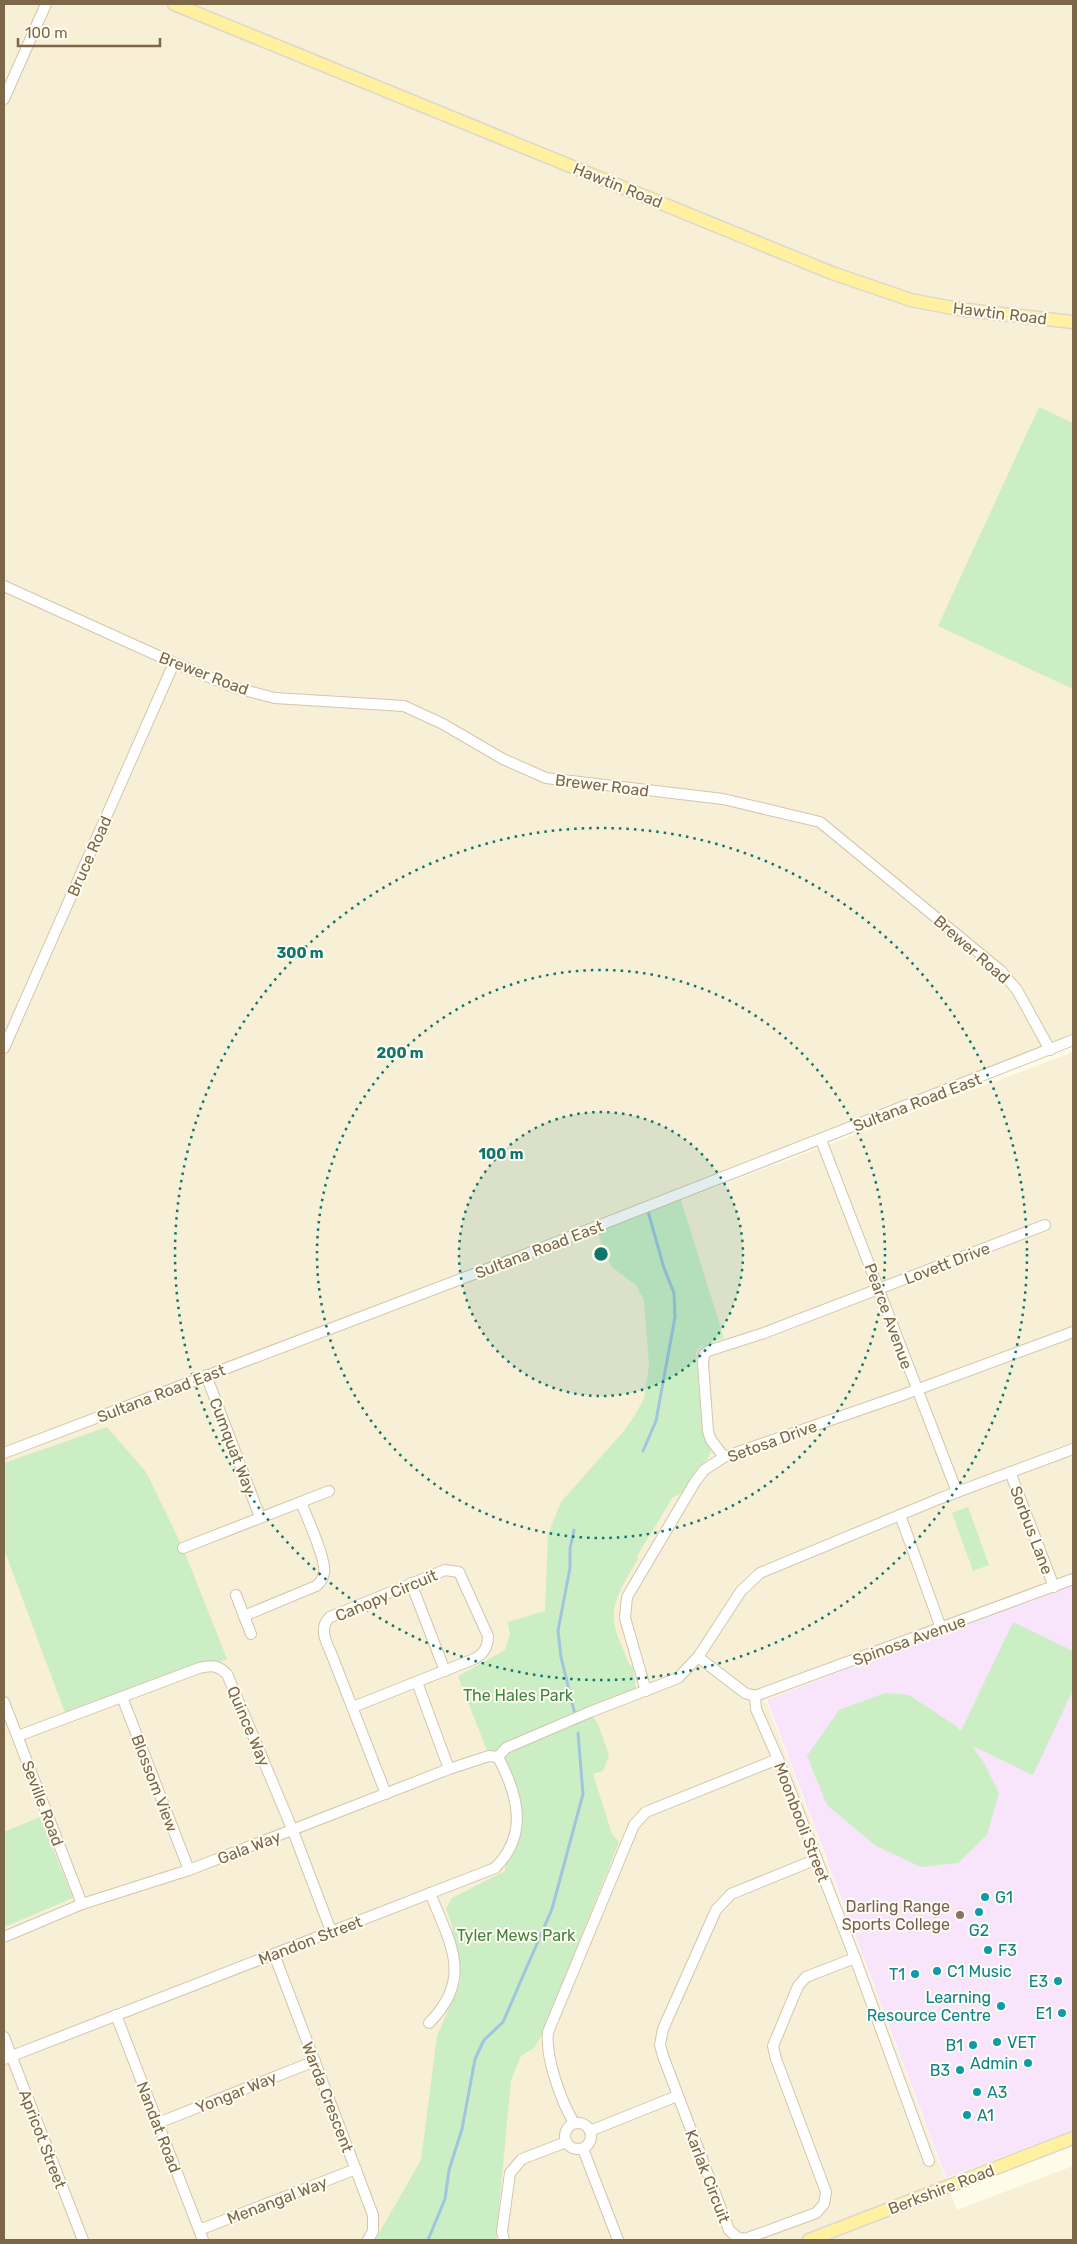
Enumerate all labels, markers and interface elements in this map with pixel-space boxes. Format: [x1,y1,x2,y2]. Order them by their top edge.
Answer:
scale bar [18,15,160,47]
text: 100 m [25,24,67,42]
street label: Hawtin Road [570,159,665,212]
street label: Hawtin Road [952,298,1048,329]
street label: Brewer Road [156,648,251,699]
street label: Brewer Road [554,770,650,801]
street label: Bruce Road [63,813,116,899]
street label: Brewer Road [930,911,1014,988]
text: 300 m [276,944,324,962]
text: 200 m [376,1044,424,1062]
street label: Sultana Road East [850,1069,984,1136]
text: 100 m [479,1145,523,1163]
street label: Sultana Road East [472,1216,606,1283]
street label: Lovett Drive [902,1238,993,1288]
centre of rings [592,1245,610,1263]
street label: Pearce Avenue [861,1261,916,1372]
street label: Sultana Road East [94,1360,228,1427]
street label: Cumquat Way [205,1395,260,1497]
street label: Setosa Drive [725,1417,819,1466]
street label: Sorbus Lane [1006,1483,1057,1577]
street label: Canopy Circuit [332,1565,440,1625]
street label: Spinosa Avenue [850,1611,968,1670]
street label: Quince Way [223,1683,274,1769]
park label: The Hales Park [463,1686,574,1705]
street label: Blossom View [127,1732,182,1835]
street label: Seville Road [18,1758,68,1849]
street label: Moonbooli Street [770,1760,833,1885]
street label: Gala Way [215,1827,284,1868]
place label: G1 [995,1888,1013,1907]
marker: G1 [979,1891,991,1903]
place label: Darling Range Sports College [842,1897,950,1934]
marker: G2 [973,1906,985,1918]
marker: Darling Range Sports College [954,1909,966,1921]
street label: Mandon Street [256,1912,365,1969]
place label: G2 [969,1921,989,1940]
park label: Tyler Mews Park [457,1926,576,1945]
place label: F3 [998,1941,1017,1960]
marker: F3 [982,1944,994,1956]
place label: C1 Music [947,1962,1012,1981]
place label: T1 [889,1965,905,1984]
marker: C1 Music [931,1965,943,1977]
marker: T1 [909,1968,921,1980]
place label: E3 [1029,1972,1048,1991]
marker: E3 [1052,1975,1064,1987]
place label: Learning Resource Centre [867,1988,991,2025]
marker: Learning Resource Centre [995,2000,1007,2012]
place label: E1 [1036,2004,1052,2023]
marker: E1 [1056,2007,1068,2019]
place label: VET [1007,2033,1036,2052]
place label: B1 [945,2036,963,2055]
marker: VET [991,2036,1003,2048]
street label: Warda Crescent [298,2039,357,2155]
marker: B1 [967,2039,979,2051]
place label: Admin [970,2054,1018,2073]
marker: Admin [1022,2057,1034,2069]
place label: B3 [930,2061,950,2080]
marker: B3 [954,2064,966,2076]
street label: Yongar Way [193,2068,280,2117]
street label: Nandat Road [132,2079,185,2175]
place label: A3 [987,2083,1007,2102]
marker: A3 [971,2086,983,2098]
street label: Apricot Street [15,2087,70,2191]
place label: A1 [977,2106,994,2125]
marker: A1 [961,2109,973,2121]
street label: Karlak Circuit [681,2127,734,2225]
street label: Berkshire Road [885,2160,997,2218]
street label: Menangal Way [224,2173,330,2228]

